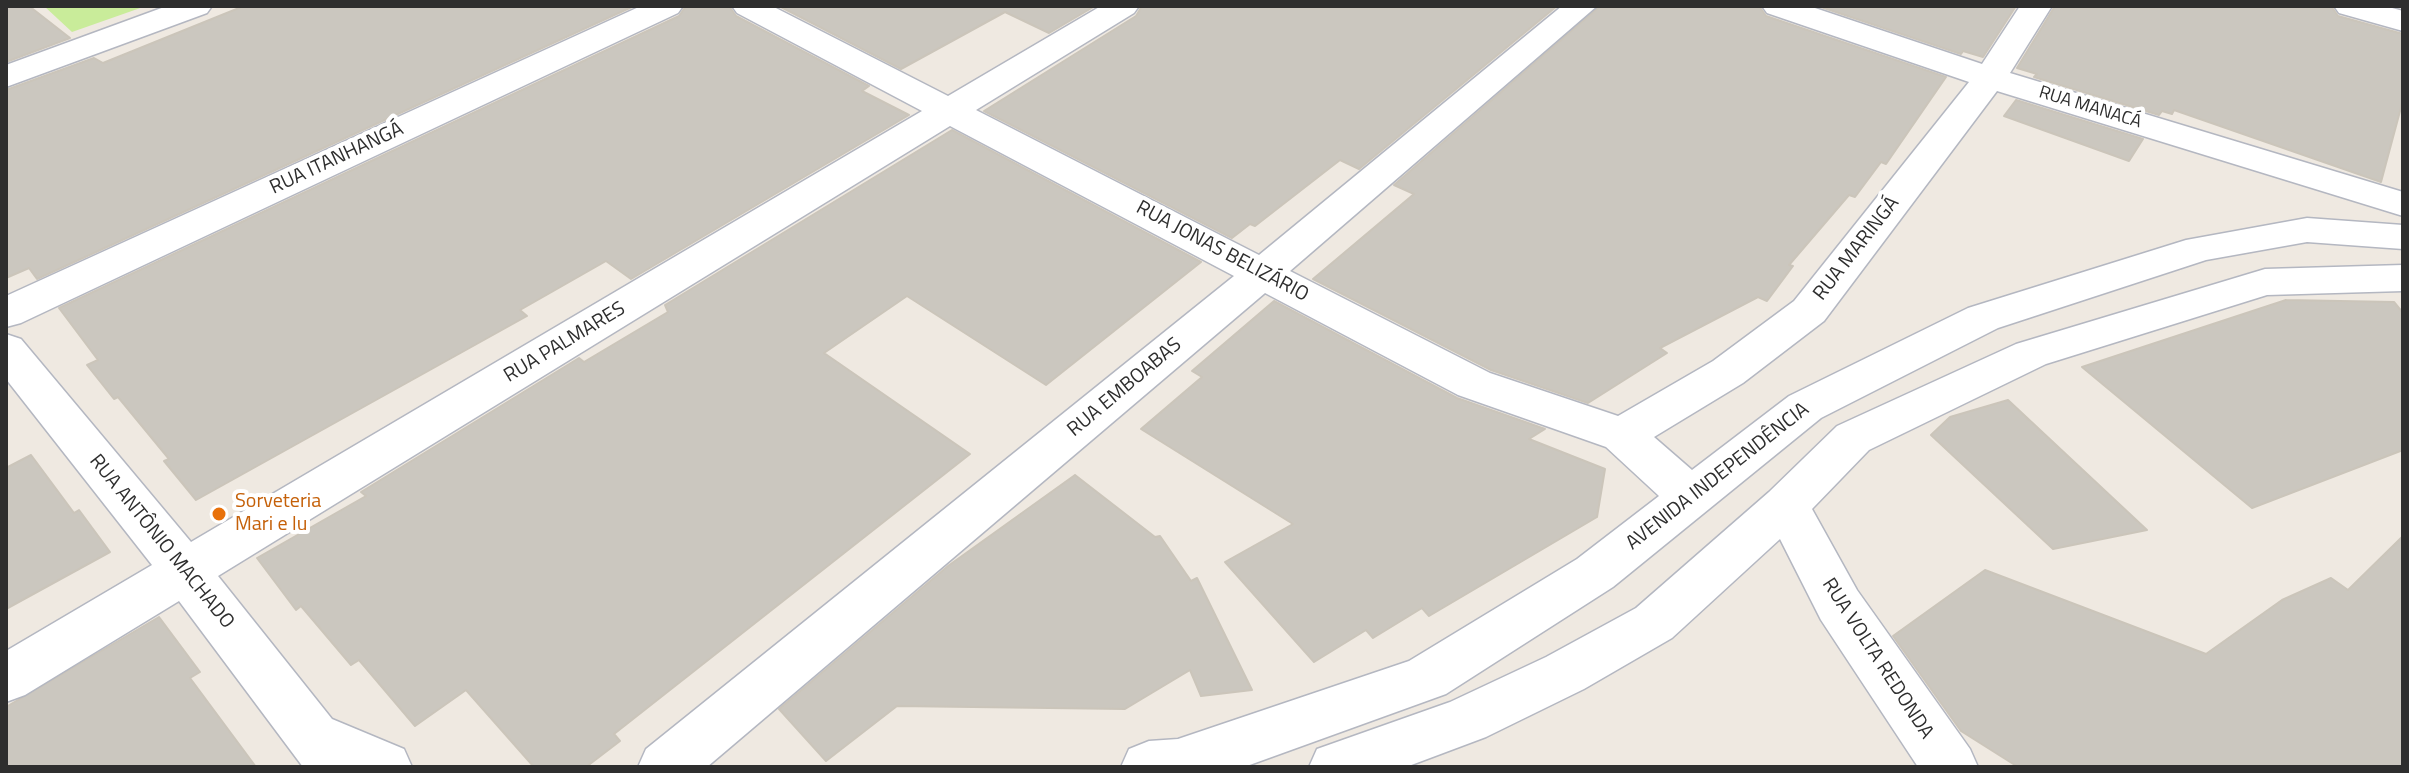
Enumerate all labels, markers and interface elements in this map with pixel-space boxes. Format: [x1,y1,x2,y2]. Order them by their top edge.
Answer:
street label: RUA MANACÁ [2036,82,2144,134]
street label: RUA ITANHANGÁ [266,118,408,200]
street label: RUA MARINGÁ [1809,192,1905,306]
street label: RUA JONAS BELIZÁRIO [1132,196,1312,308]
street label: RUA PALMARES [500,297,630,389]
street label: RUA EMBOABAS [1063,333,1187,443]
street label: AVENIDA INDEPENDÊNCIA [1622,398,1814,556]
street label: RUA ANTÔNIO MACHADO [83,450,239,634]
place label: Sorveteria Mari e lu [235,490,321,537]
marker: Sorveteria Mari e lu [210,505,228,523]
street label: RUA VOLTA REDONDA [1816,574,1938,744]

